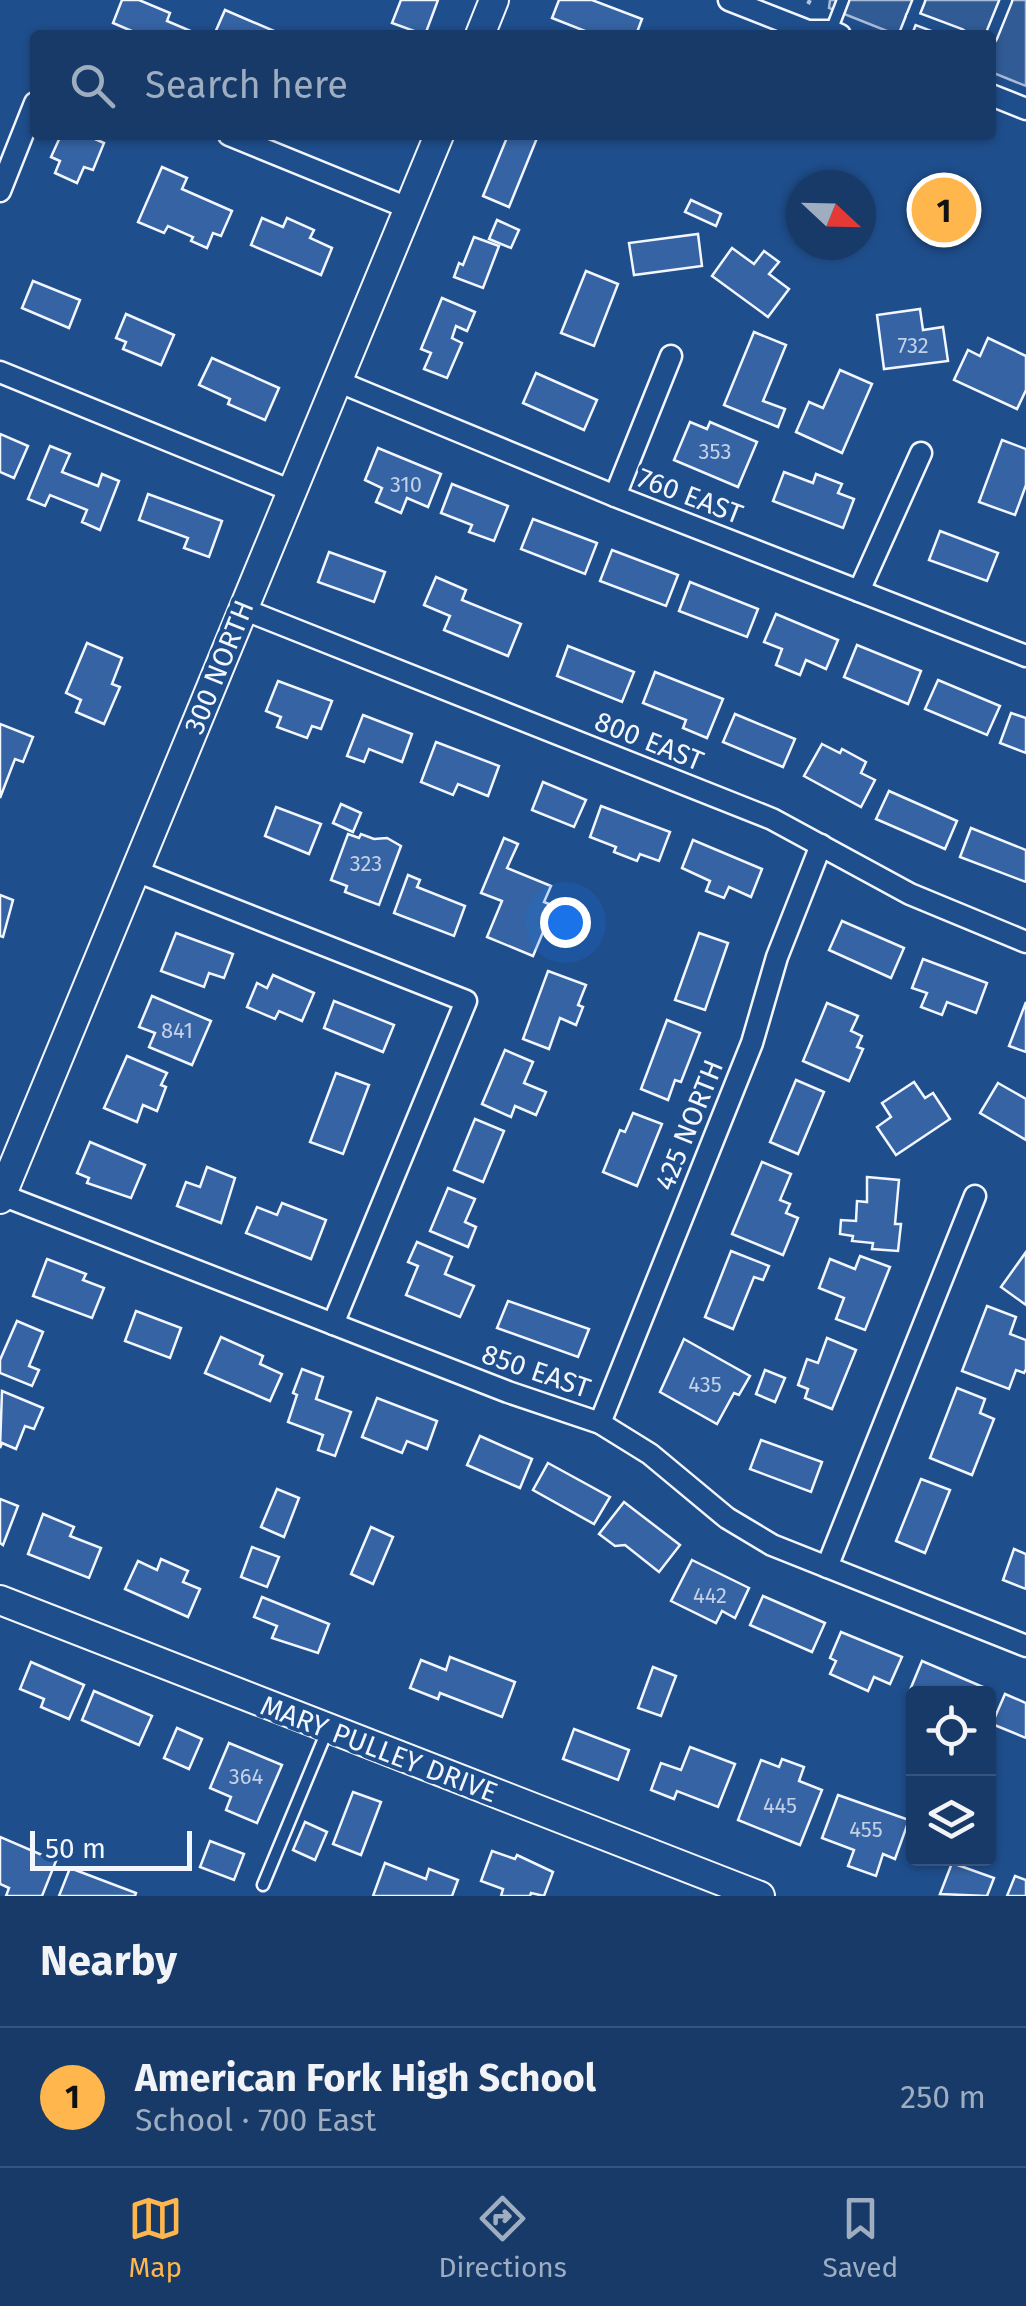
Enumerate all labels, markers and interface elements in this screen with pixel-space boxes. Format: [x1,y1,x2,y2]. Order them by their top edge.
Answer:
search box [30,30,996,140]
icon: search [65,58,120,113]
text: Search here [145,62,348,108]
north arrow [786,170,876,260]
pin: 1 [912,172,976,248]
house number: 732 [897,332,929,359]
house number: 353 [699,438,731,465]
street label: 760 EAST [633,461,748,531]
house number: 310 [390,471,422,498]
street label: 300 NORTH [177,595,261,739]
street label: 800 EAST [590,704,709,778]
house number: 323 [350,850,382,877]
your location [540,897,591,948]
house number: 841 [161,1017,193,1044]
street label: 425 NORTH [648,1055,730,1195]
street label: 850 EAST [477,1337,595,1405]
house number: 435 [688,1371,722,1398]
house number: 442 [693,1582,727,1609]
map controls [906,1686,996,1866]
button: locate [906,1686,996,1776]
street label: MARY PULLEY DRIVE [256,1689,502,1809]
house number: 364 [229,1763,263,1790]
button: layers [906,1776,996,1866]
house number: 445 [763,1792,797,1819]
house number: 455 [849,1816,883,1843]
scale bar [30,1826,192,1870]
text: 50 m [45,1832,106,1865]
text: Nearby [40,1936,177,1986]
text: American Fork High School [135,2055,596,2101]
text: 1 [65,2078,80,2116]
text: 250 m [900,2078,986,2116]
text: School · 700 East [135,2101,376,2139]
tab: Map [128,2191,183,2284]
tab: Directions [438,2191,567,2284]
tab: Saved [822,2191,898,2284]

